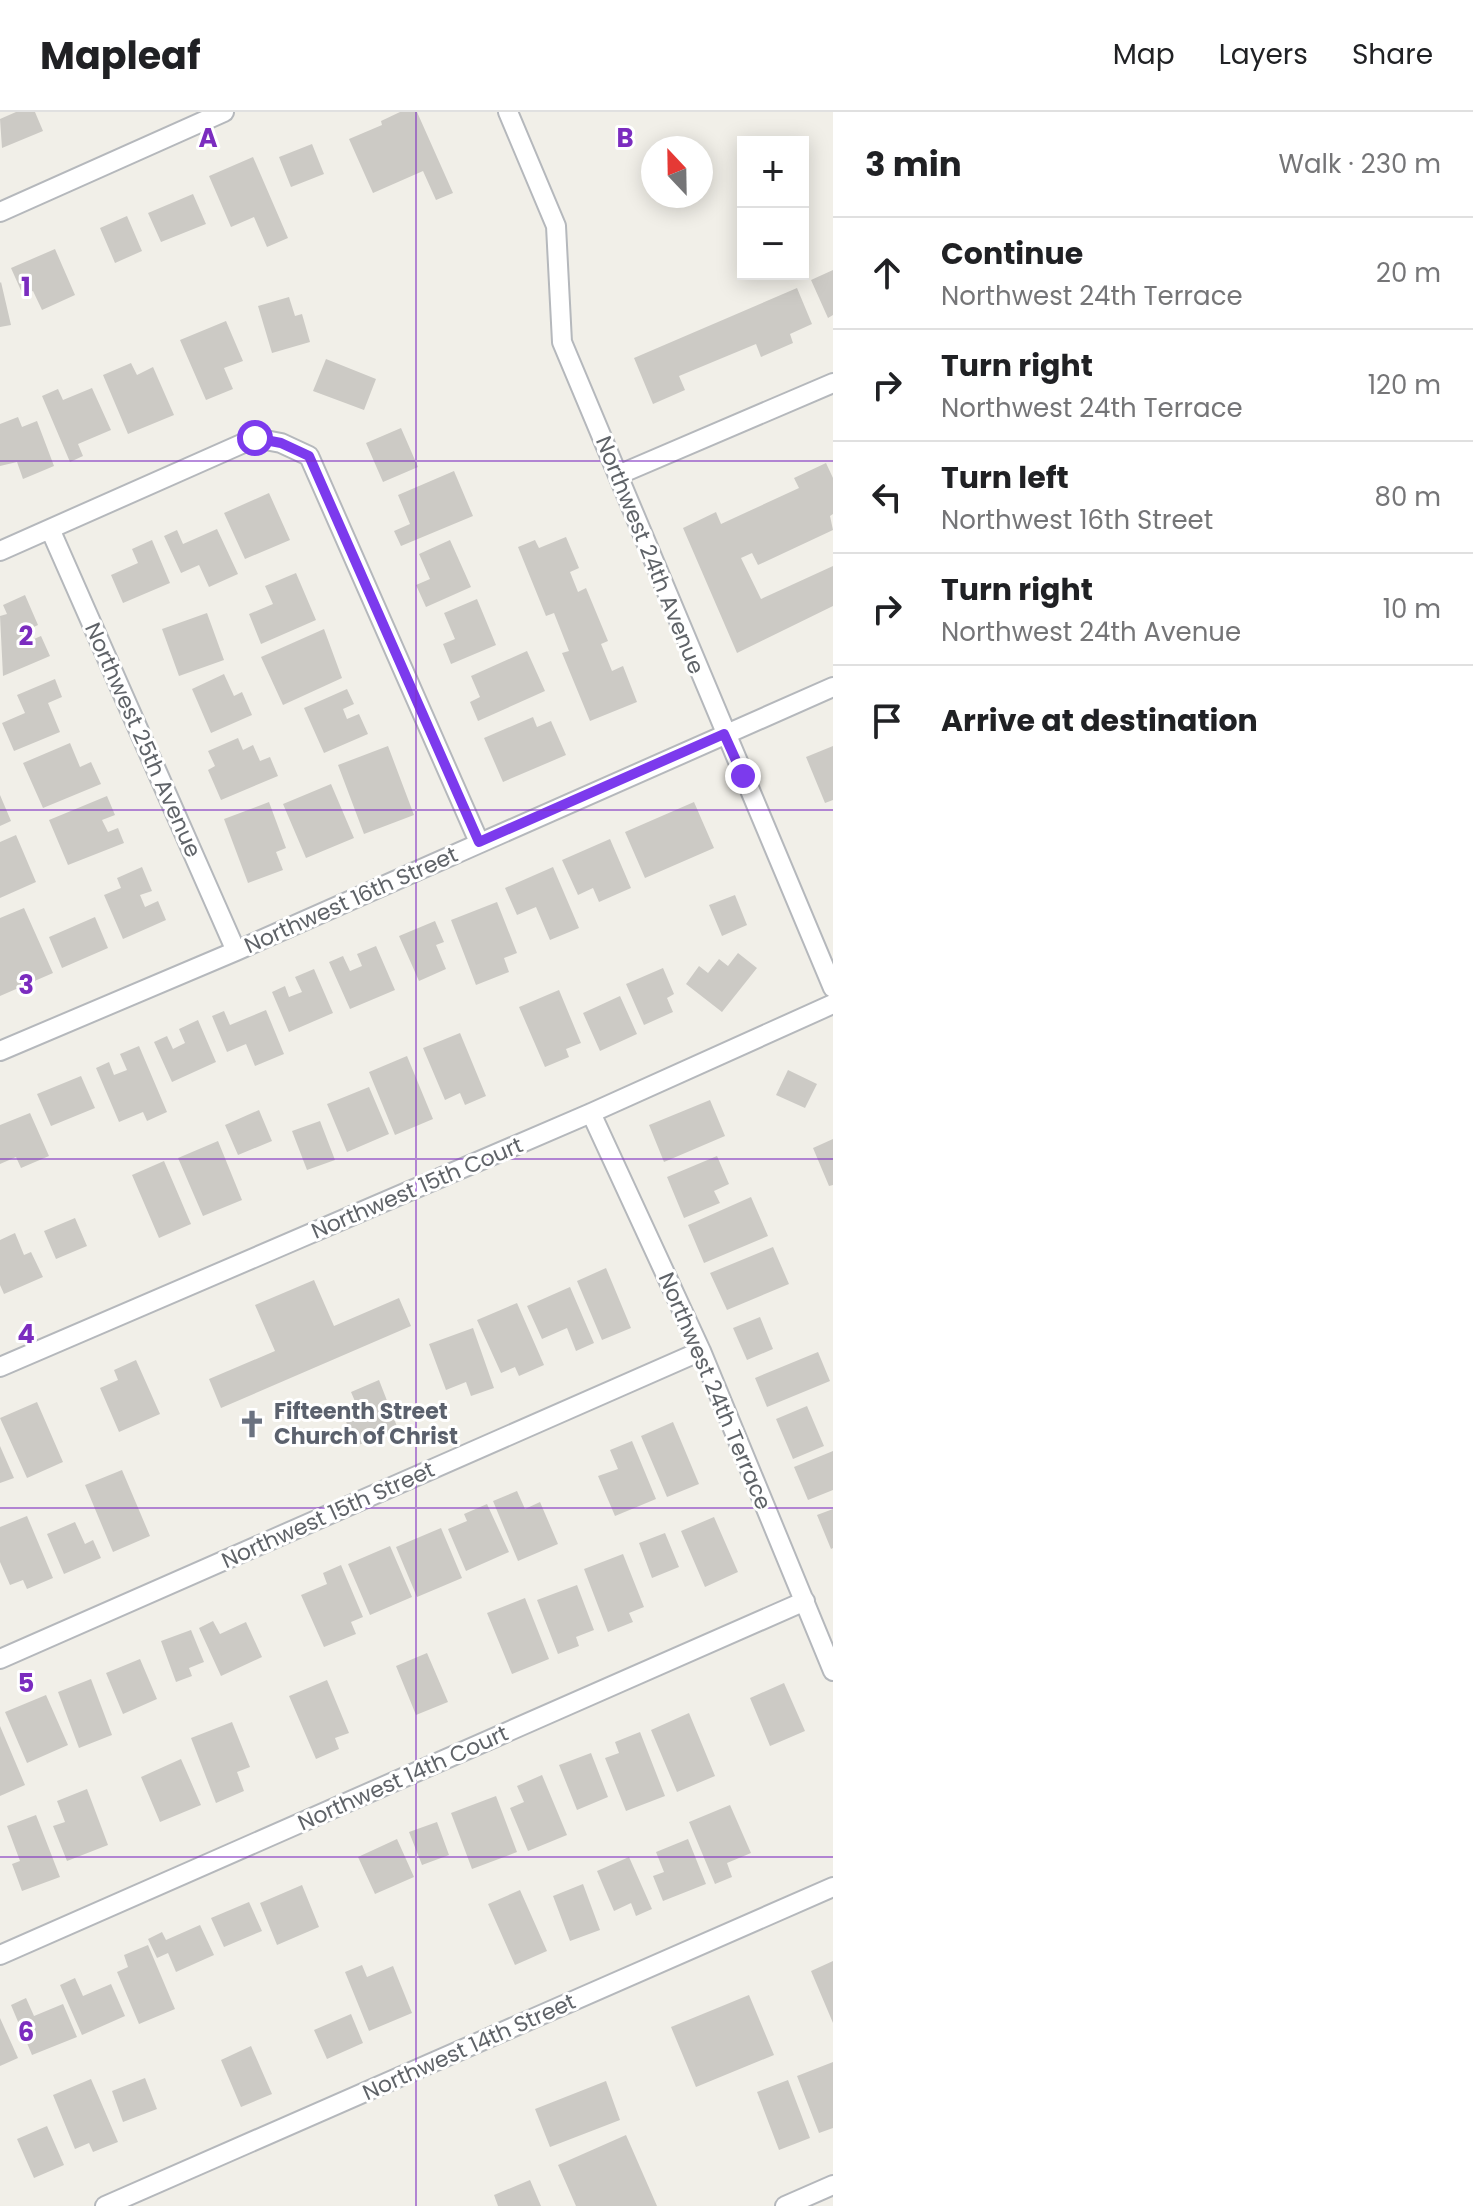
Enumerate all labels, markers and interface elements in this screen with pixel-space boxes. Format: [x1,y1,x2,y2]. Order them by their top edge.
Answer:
text: Mapleaf [40,29,201,82]
text: Map [1113,35,1175,74]
text: Layers [1219,35,1308,74]
text: Share [1352,35,1433,74]
text: A [198,120,218,156]
text: B [616,120,634,156]
north arrow [641,136,713,208]
map controls [737,136,809,280]
button: + [737,136,809,208]
text: 3 min [865,140,962,188]
text: Walk · 230 m [1279,146,1441,182]
button: − [737,208,809,280]
text: Continue [941,232,1083,275]
icon: ahead [865,251,909,295]
text: 20 m [1376,255,1441,291]
text: 1 [21,269,31,305]
text: Northwest 24th Terrace [941,278,1243,314]
text: Turn right [941,344,1093,387]
icon: right [865,363,909,407]
text: 120 m [1368,367,1441,403]
text: Northwest 24th Terrace [941,390,1243,426]
route start [237,420,273,456]
street label: Northwest 24th Avenue [588,431,712,679]
text: Turn left [941,456,1069,499]
icon: left [865,475,909,519]
text: 80 m [1375,479,1441,515]
text: Northwest 16th Street [941,502,1213,538]
text: Turn right [941,568,1093,611]
icon: right [865,587,909,631]
text: 10 m [1383,591,1441,627]
text: Northwest 24th Avenue [941,614,1241,650]
text: 2 [19,618,34,654]
street label: Northwest 25th Avenue [77,618,209,862]
icon: arrive [865,699,909,743]
text: Arrive at destination [941,699,1258,742]
route end [725,758,761,794]
street label: Northwest 16th Street [240,839,462,961]
text: 3 [18,967,34,1003]
street label: Northwest 15th Court [306,1129,528,1247]
street label: Northwest 24th Terrace [651,1268,779,1514]
text: 4 [17,1316,35,1352]
place label: Fifteenth Street Church of Christ [274,1396,458,1452]
church icon: Fifteenth Street Church of Christ [237,1409,267,1439]
street label: Northwest 15th Street [217,1454,439,1576]
text: 5 [18,1665,34,1701]
street label: Northwest 14th Court [293,1718,513,1838]
street label: Northwest 14th Street [358,1986,580,2108]
text: 6 [18,2014,34,2050]

